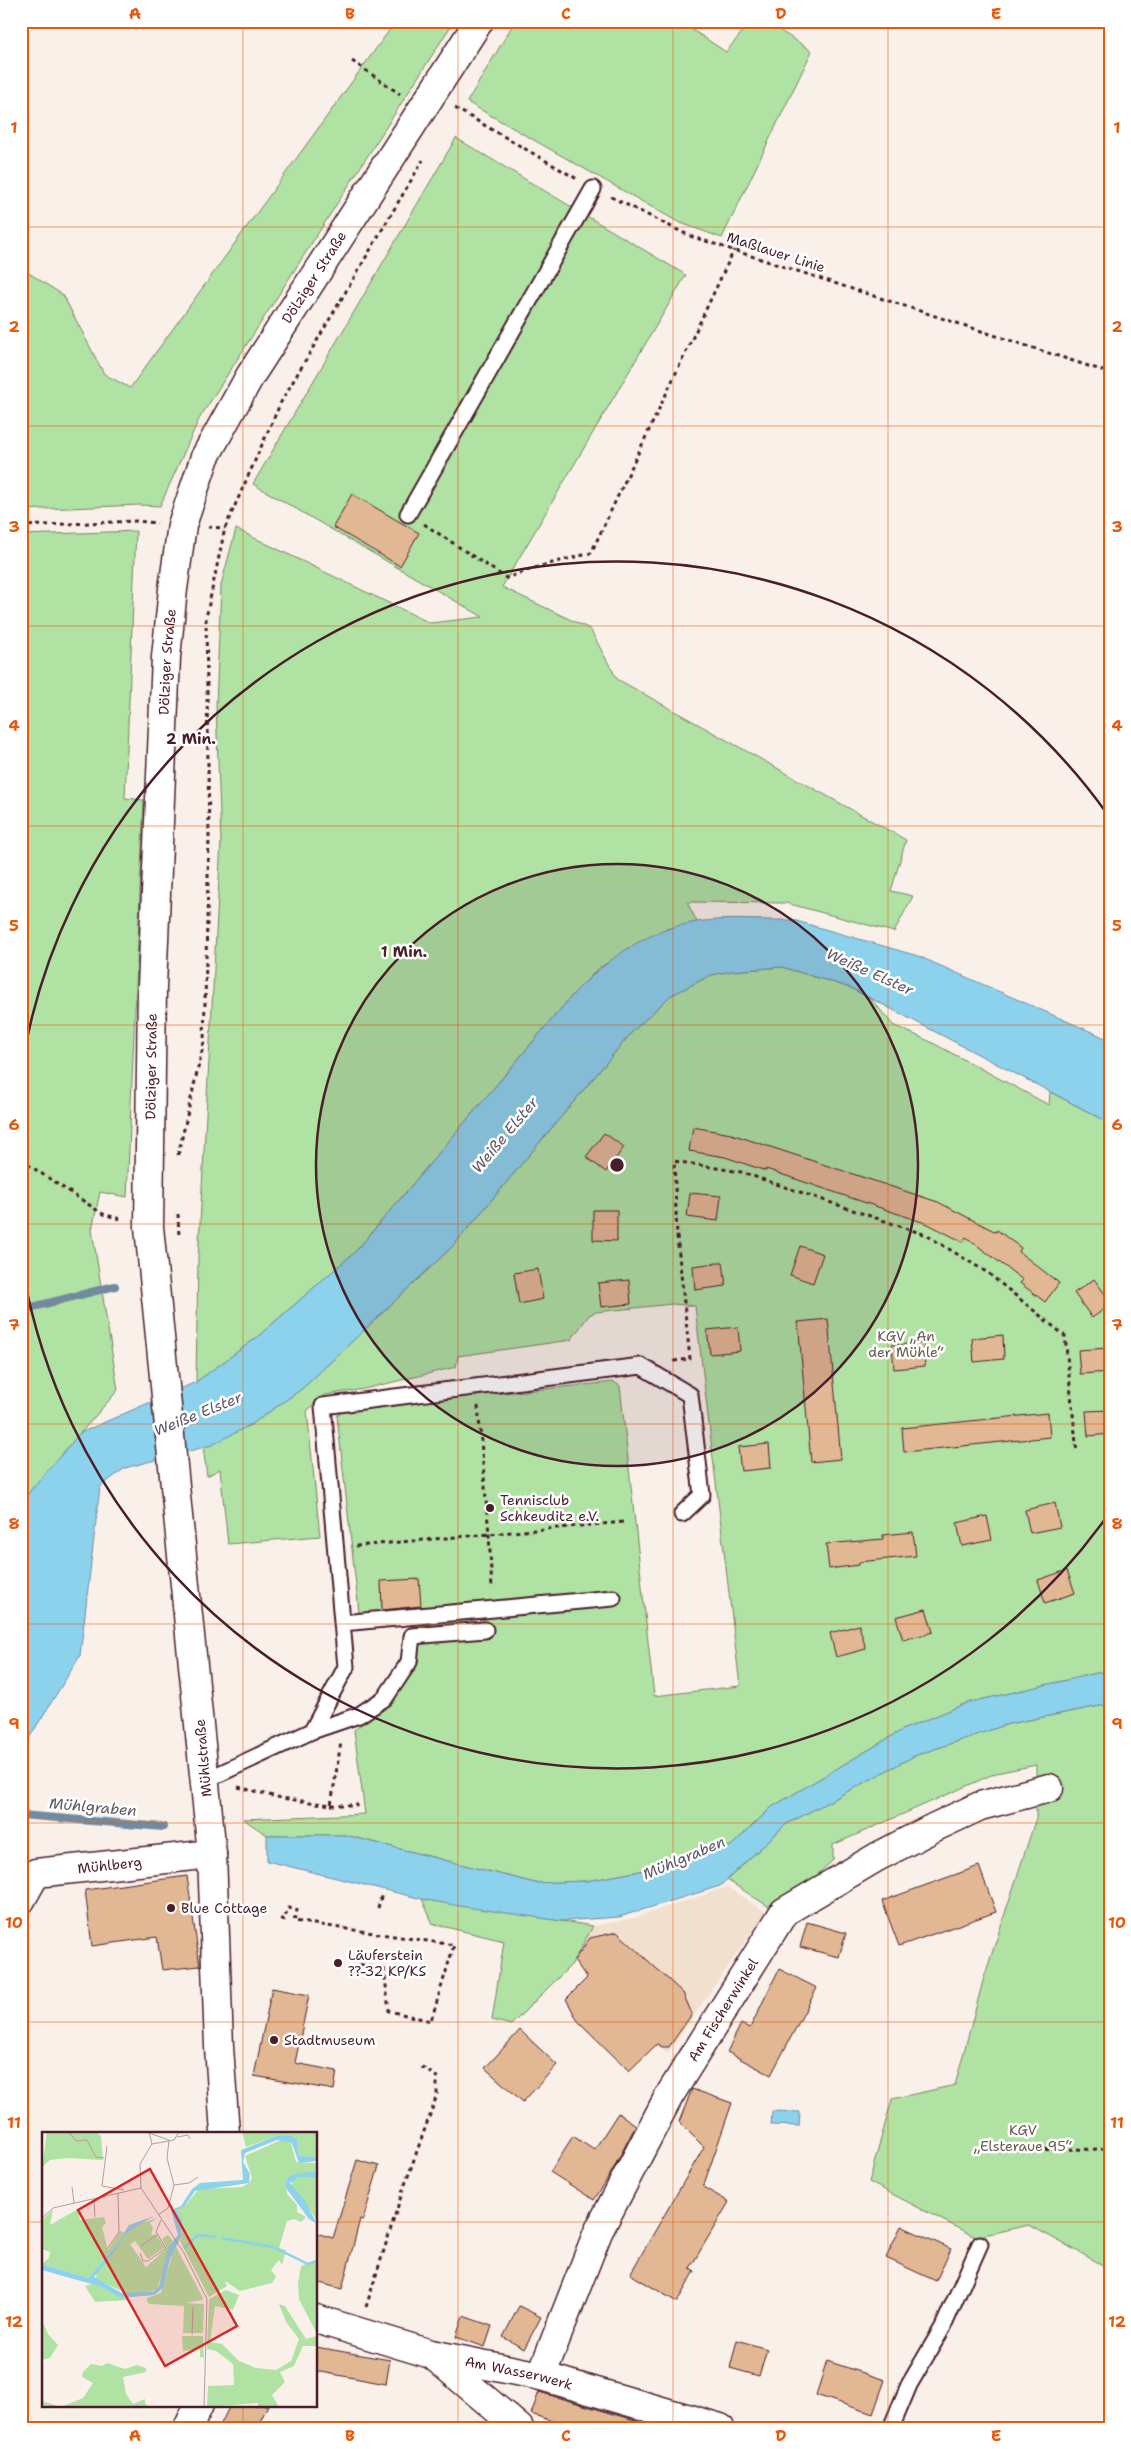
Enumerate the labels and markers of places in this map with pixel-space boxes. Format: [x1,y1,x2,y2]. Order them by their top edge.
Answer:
centre of rings [608,1156,626,1174]
place label: Tennisclub Schkeuditz e.V. [500,1491,599,1525]
marker: Tennisclub Schkeuditz e.V. [484,1502,496,1514]
place label: Blue Cottage [181,1899,268,1917]
marker: Blue Cottage [165,1902,177,1914]
place label: Läuferstein ??-32 KP/KS [348,1946,427,1980]
marker: Läuferstein ??-32 KP/KS [332,1957,344,1969]
place label: Stadtmuseum [284,2031,375,2049]
marker: Stadtmuseum [268,2034,280,2046]

